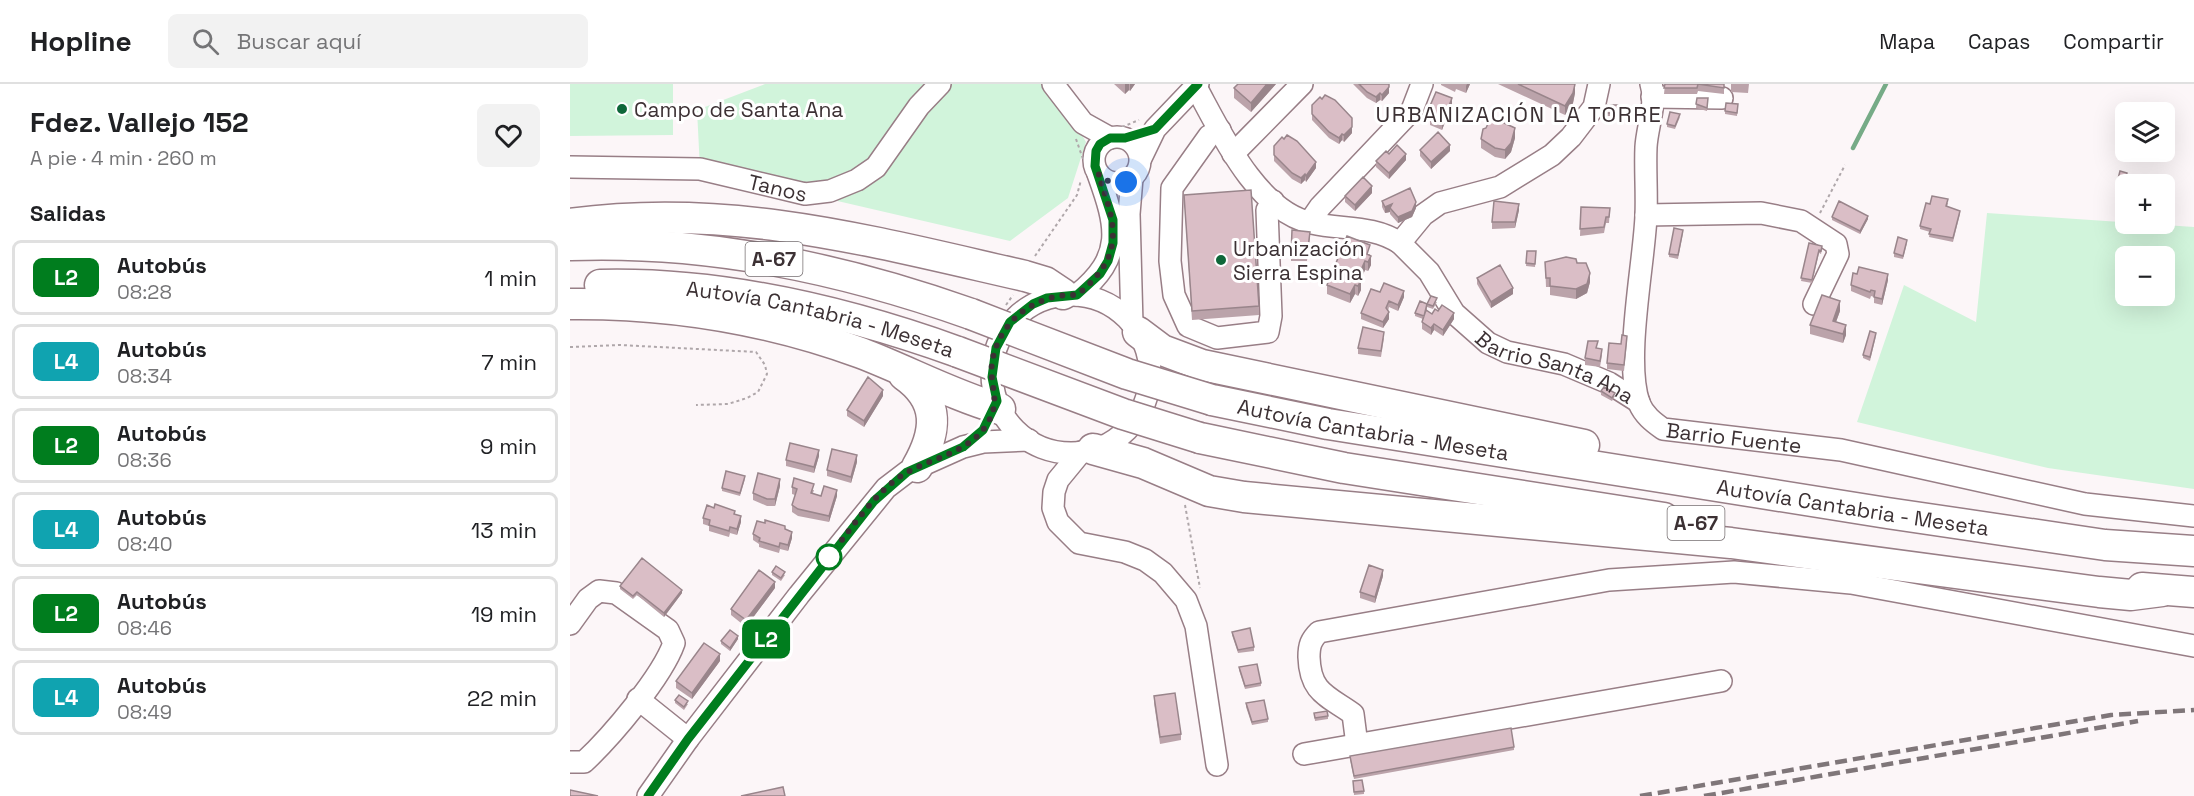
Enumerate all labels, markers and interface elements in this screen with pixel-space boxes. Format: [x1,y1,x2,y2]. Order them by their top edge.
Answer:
search box [168,14,588,68]
text: Hopline [30,23,132,59]
icon: search [189,25,222,58]
text: Buscar aquí [237,27,361,55]
text: Mapa [1879,28,1935,55]
text: Capas [1968,28,2030,55]
text: Compartir [2063,28,2164,55]
place label: Campo de Santa Ana [634,96,843,123]
district label: URBANIZACIÓN LA TORRE [1376,100,1662,128]
marker: Campo de Santa Ana [615,102,629,116]
map controls [2115,102,2175,306]
button: layers [2115,102,2175,162]
text: Fdez. Vallejo 152 [30,104,249,140]
button: heart [477,104,540,167]
text: A pie · 4 min · 260 m [30,145,217,171]
street label: Tanos [746,167,810,208]
your location [1111,167,1141,197]
button: + [2115,174,2175,234]
text: Salidas [30,199,106,227]
place label: Urbanización Sierra Espina [1233,235,1365,286]
road number: A-67 [746,242,802,276]
button: − [2115,246,2175,306]
text: Autobús [117,251,207,279]
marker: Urbanización Sierra Espina [1214,253,1228,267]
text: L2 [54,264,78,291]
text: 1 min [484,264,537,292]
street label: Autovía Cantabria - Meseta [685,274,958,363]
text: 08:28 [117,279,172,305]
street label: Barrio Santa Ana [1470,325,1639,409]
text: Autobús [117,335,207,363]
text: L4 [54,348,78,375]
text: 7 min [481,348,537,376]
text: 08:34 [117,363,172,389]
street label: Autovía Cantabria - Meseta [1235,392,1511,466]
street label: Barrio Fuente [1665,416,1803,459]
text: Autobús [117,419,207,447]
text: L2 [54,432,78,459]
text: 9 min [480,432,537,460]
text: 08:36 [117,447,172,473]
street label: Autovía Cantabria - Meseta [1715,473,1991,541]
text: Autobús [117,503,207,531]
road number: A-67 [1668,506,1724,540]
text: L4 [54,516,78,543]
text: 13 min [471,516,537,544]
text: 08:40 [117,531,173,557]
unlabelled marker [816,544,842,570]
text: Autobús [117,587,207,615]
text: L2 [54,600,78,627]
text: 19 min [471,600,537,628]
text: 08:46 [117,615,172,641]
line badge: L2 [739,620,793,658]
text: L2 [754,626,778,653]
text: Autobús [117,671,207,699]
text: L4 [54,684,78,711]
text: 22 min [467,684,537,712]
text: 08:49 [117,699,172,725]

